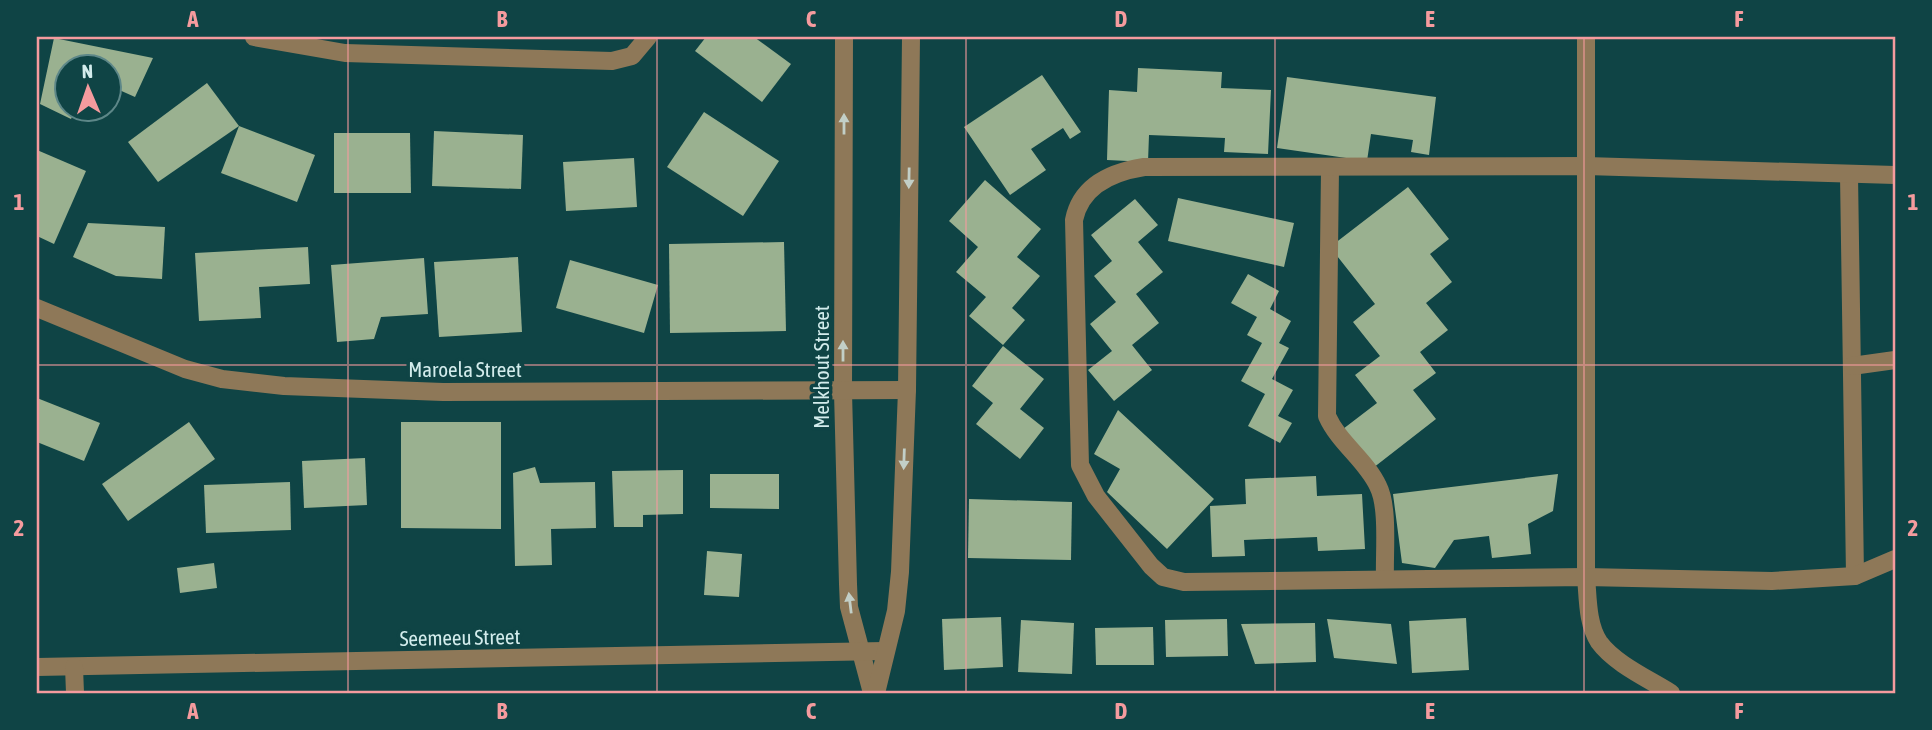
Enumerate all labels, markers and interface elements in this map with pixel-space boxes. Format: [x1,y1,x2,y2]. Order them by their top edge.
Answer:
text: A [186,6,199,32]
text: B [497,6,508,32]
text: C [806,6,817,32]
text: D [1115,6,1128,32]
text: E [1425,6,1435,32]
text: F [1734,6,1744,32]
north arrow [52,52,122,122]
text: N [81,60,93,82]
one-way arrow [838,113,850,135]
one-way arrow [904,168,915,190]
text: 1 [14,189,25,215]
text: 1 [1908,189,1919,215]
street label: Melkhout Street [809,305,833,429]
one-way arrow [837,340,849,362]
street label: Maroela Street [408,357,522,381]
one-way arrow [899,448,910,470]
text: 2 [14,515,24,541]
text: 2 [1908,515,1918,541]
one-way arrow [844,592,855,614]
street label: Seemeeu Street [399,624,521,650]
text: A [186,698,199,724]
text: B [497,698,508,724]
text: C [806,698,817,724]
text: D [1115,698,1128,724]
text: E [1425,698,1435,724]
text: F [1734,698,1744,724]

